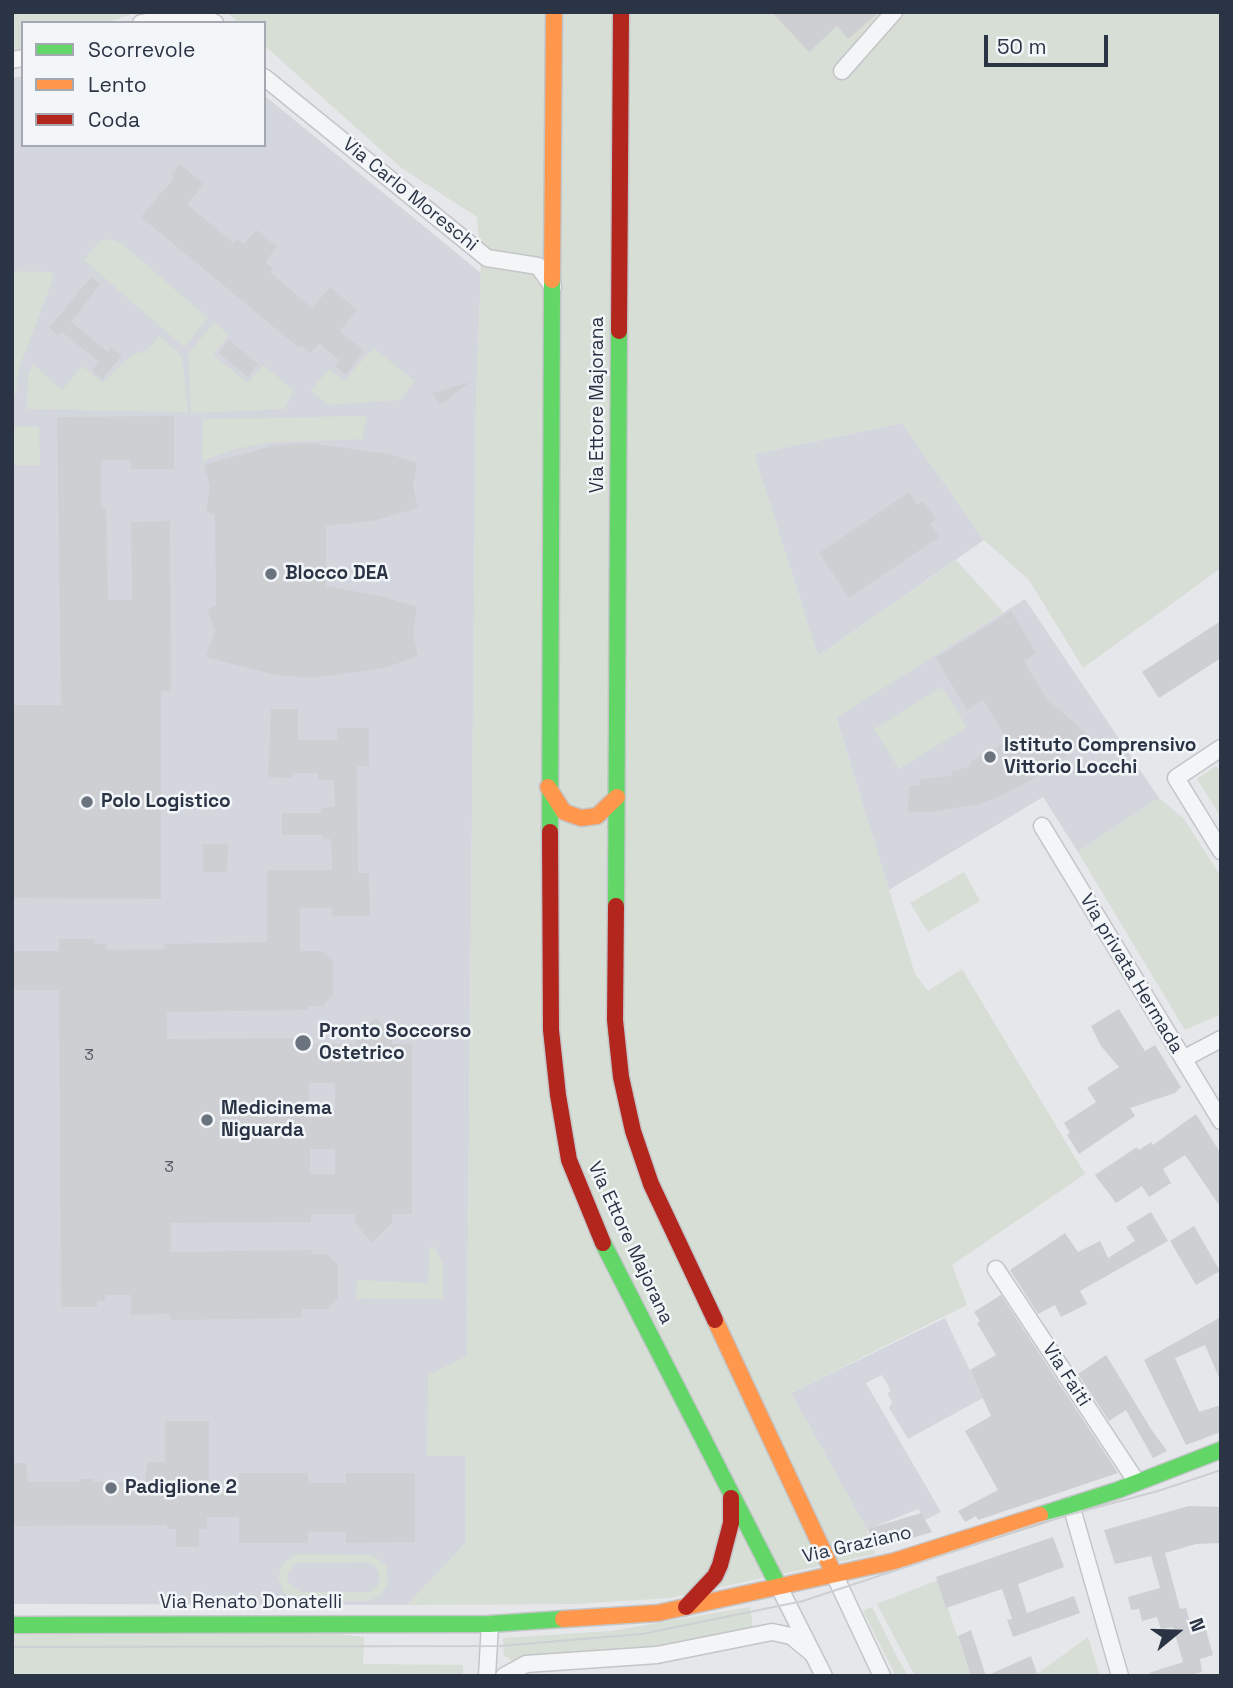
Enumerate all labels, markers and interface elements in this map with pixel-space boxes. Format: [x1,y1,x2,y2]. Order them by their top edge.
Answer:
legend [21,21,266,147]
scale bar [988,21,1112,65]
text: 50 m [997,33,1047,60]
text: Scorrevole [88,36,195,63]
text: Lento [88,71,147,98]
text: Coda [88,106,140,133]
street label: Via Carlo Moreschi [338,133,482,257]
street label: Via Ettore Majorana [587,317,609,493]
place label: Blocco DEA [285,563,388,585]
marker: Blocco DEA [263,566,279,582]
place label: Istituto Comprensivo Vittorio Locchi [1004,735,1196,779]
marker: Istituto Comprensivo Vittorio Locchi [982,749,998,765]
place label: Polo Logistico [101,791,231,813]
marker: Polo Logistico [79,794,95,810]
street label: Via privata Hermada [1074,890,1188,1058]
place label: Pronto Soccorso Ostetrico [319,1021,471,1065]
marker: Pronto Soccorso Ostetrico [293,1033,313,1053]
house number: 3 [84,1046,94,1066]
place label: Medicinema Niguarda [221,1098,332,1142]
marker: Medicinema Niguarda [199,1112,215,1128]
house number: 3 [164,1158,174,1178]
street label: Via Ettore Majorana [582,1158,678,1328]
street label: Via Faiti [1037,1339,1095,1411]
place label: Padiglione 2 [125,1477,237,1499]
marker: Padiglione 2 [103,1480,119,1496]
street label: Via Graziano [800,1521,914,1569]
street label: Via Renato Donatelli [160,1592,342,1614]
north arrow [1142,1597,1212,1667]
text: N [1183,1615,1211,1635]

